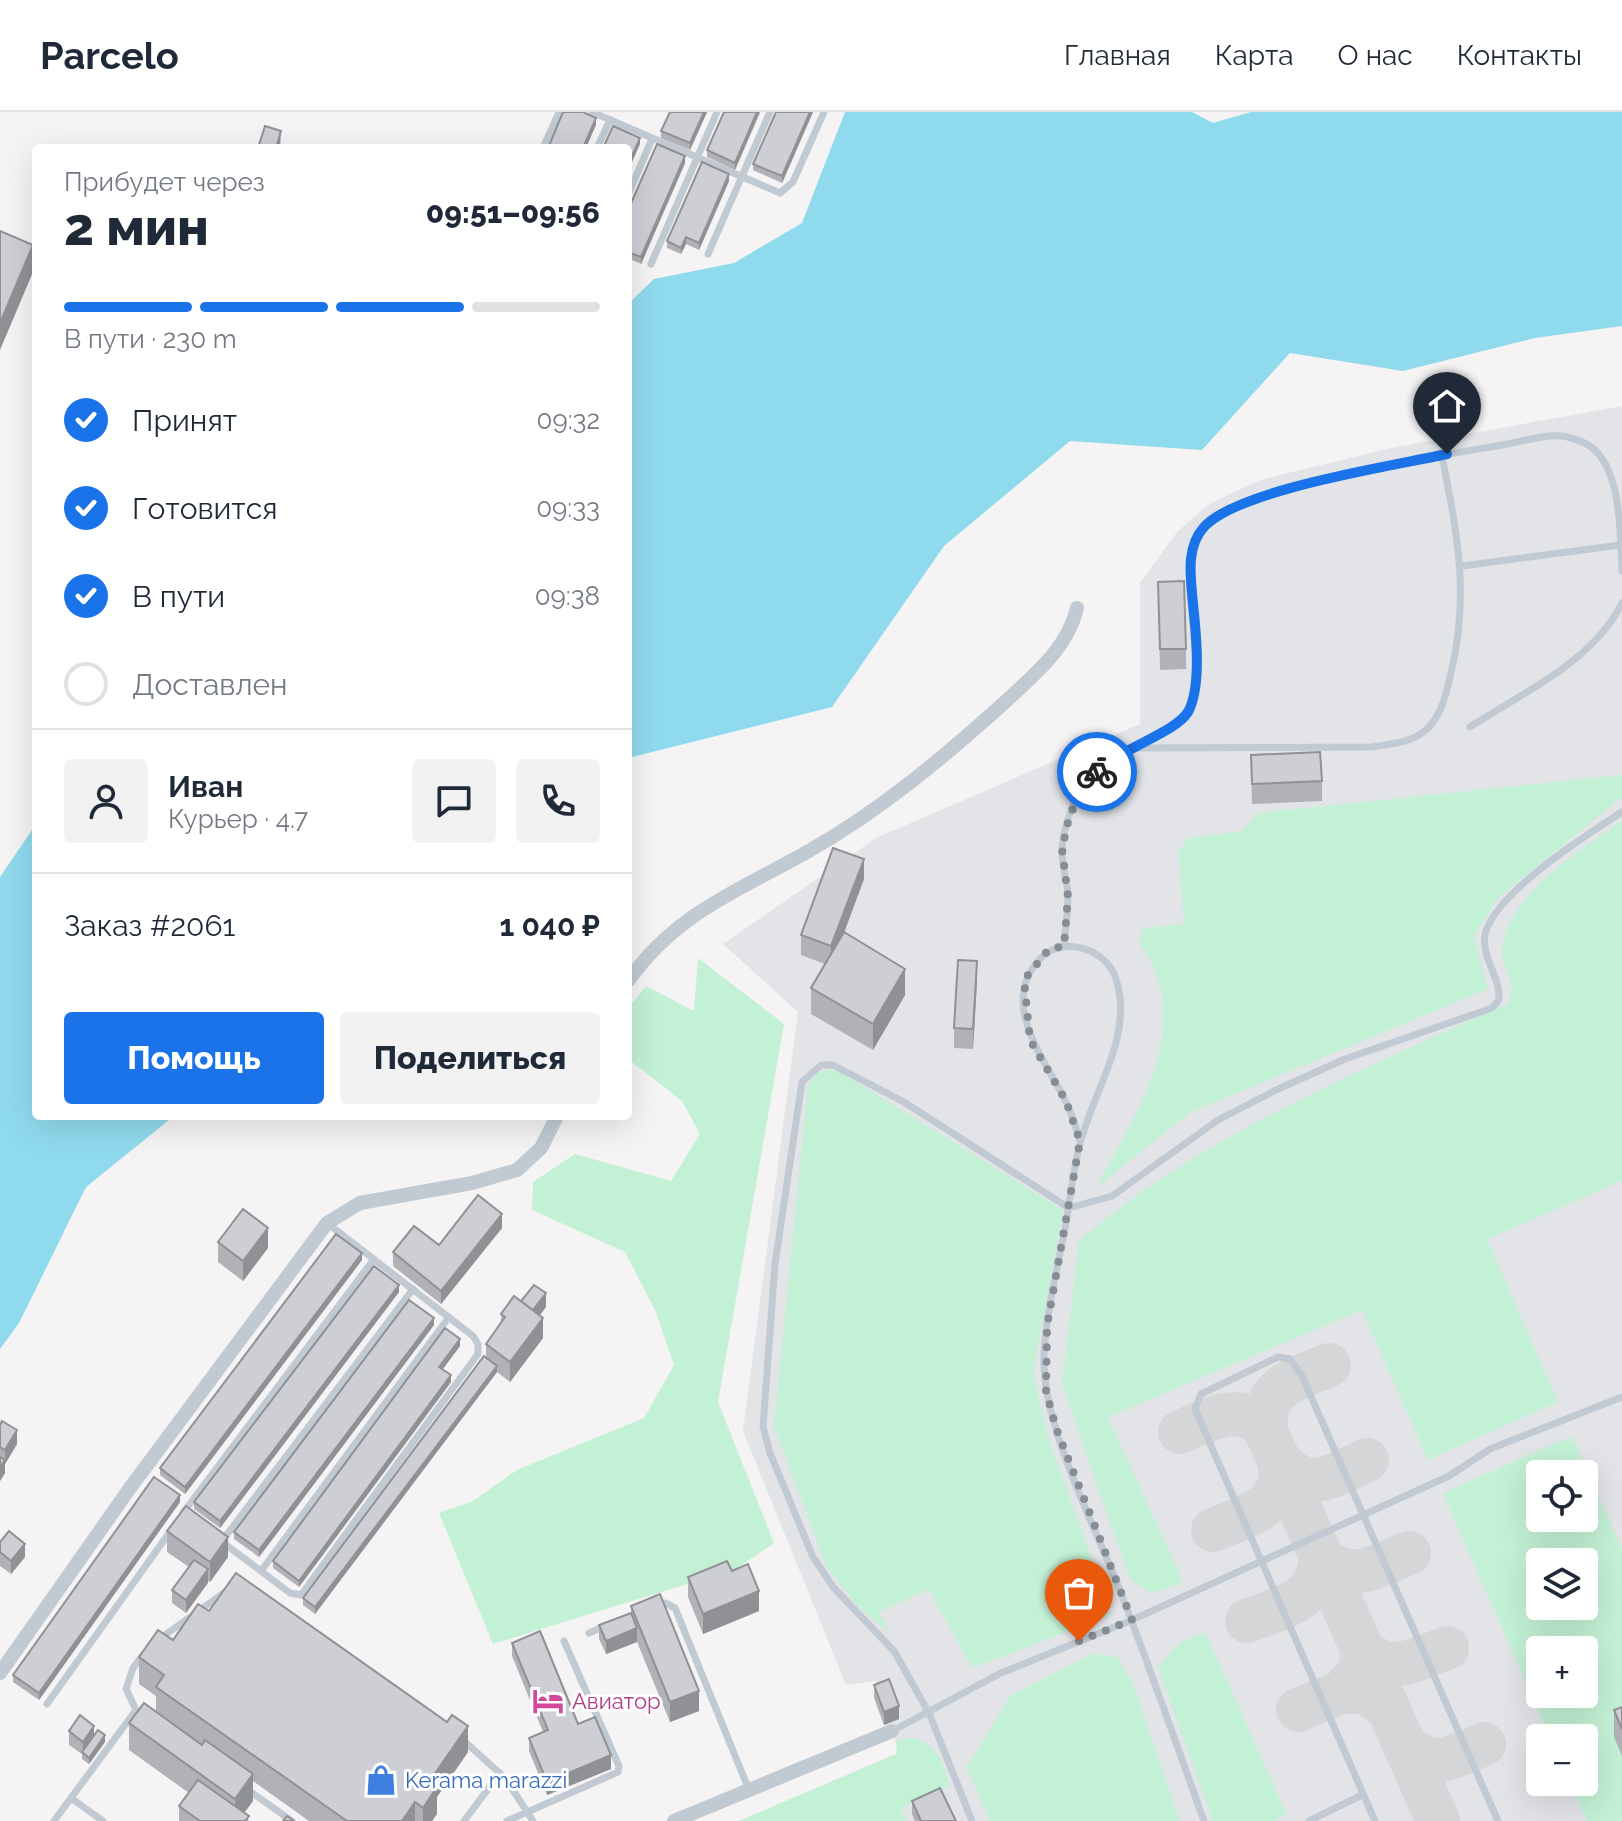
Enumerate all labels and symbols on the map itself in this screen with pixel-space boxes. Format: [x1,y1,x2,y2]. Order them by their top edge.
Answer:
pin [1413,372,1481,454]
courier [1057,732,1137,812]
pin [1045,1559,1113,1641]
hotel icon: Авиатор [531,1684,565,1718]
place label: Авиатор [572,1688,661,1714]
shop icon: Kerama marazzi [364,1763,398,1797]
place label: Kerama marazzi [405,1767,567,1793]

